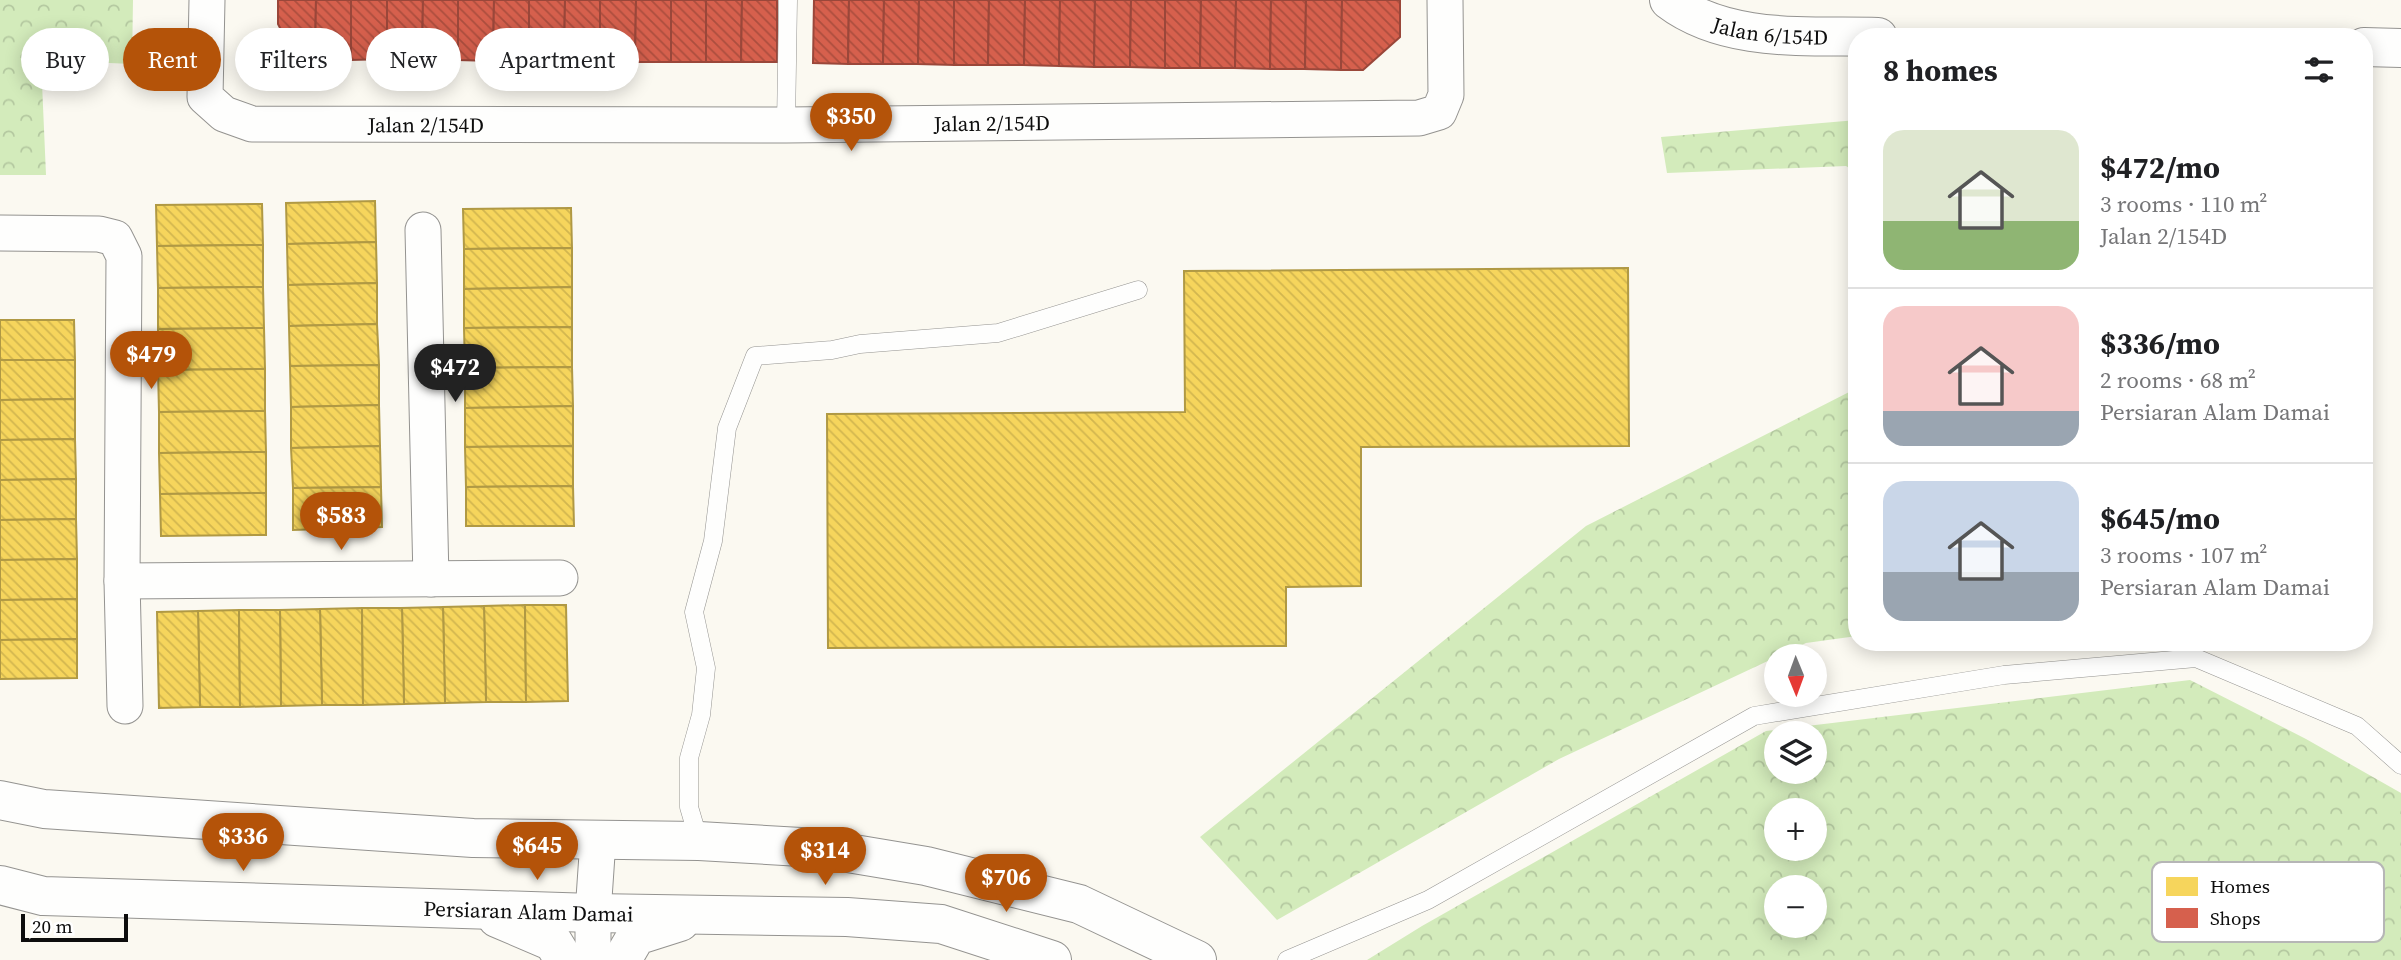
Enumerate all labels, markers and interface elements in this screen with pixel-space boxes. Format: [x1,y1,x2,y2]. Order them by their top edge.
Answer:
street label: Jalan 6/154D [1708,9,1828,51]
chip: Buy [21,28,109,91]
chip: Rent [123,28,221,91]
chip: Filters [235,28,352,91]
chip: New [366,28,461,91]
chip: Apartment [475,28,639,91]
text: 8 homes [1883,50,1998,91]
icon: filters [2300,51,2338,89]
pin: $350 [810,94,892,153]
text: $350 [826,100,876,132]
street label: Jalan 2/154D [932,108,1050,138]
street label: Jalan 2/154D [367,110,484,139]
text: $472/mo [2100,147,2220,188]
icon: home [1939,158,2023,242]
text: 3 rooms · 110 m² [2100,188,2267,220]
text: Jalan 2/154D [2100,220,2227,252]
text: $336/mo [2100,323,2220,364]
pin: $479 [110,332,192,391]
icon: home [1939,334,2023,418]
text: $479 [126,338,176,370]
pin: $472 [414,344,496,404]
text: $472 [430,351,480,383]
text: 2 rooms · 68 m² [2100,364,2256,396]
text: Persiaran Alam Damai [2100,396,2330,428]
pin: $583 [300,492,382,552]
text: $645/mo [2100,498,2220,539]
text: $583 [316,499,366,531]
icon: home [1939,509,2023,593]
text: 3 rooms · 107 m² [2100,539,2267,571]
text: Persiaran Alam Damai [2100,571,2330,603]
north arrow [1764,644,1827,707]
map controls [1764,644,1827,938]
button: layers [1764,721,1827,784]
button: + [1764,798,1827,861]
pin: $336 [202,814,284,873]
text: $336 [218,820,268,852]
pin: $645 [496,822,578,882]
pin: $314 [784,828,866,887]
text: $645 [512,829,562,861]
text: $314 [800,834,850,866]
pin: $706 [965,855,1047,914]
text: $706 [981,861,1031,893]
legend [2152,862,2384,942]
text: Homes [2210,873,2270,899]
button: − [1764,875,1827,938]
street label: Persiaran Alam Damai [423,893,634,928]
text: Shops [2210,905,2261,931]
scale bar [21,911,128,943]
text: 20 m [32,913,73,939]

